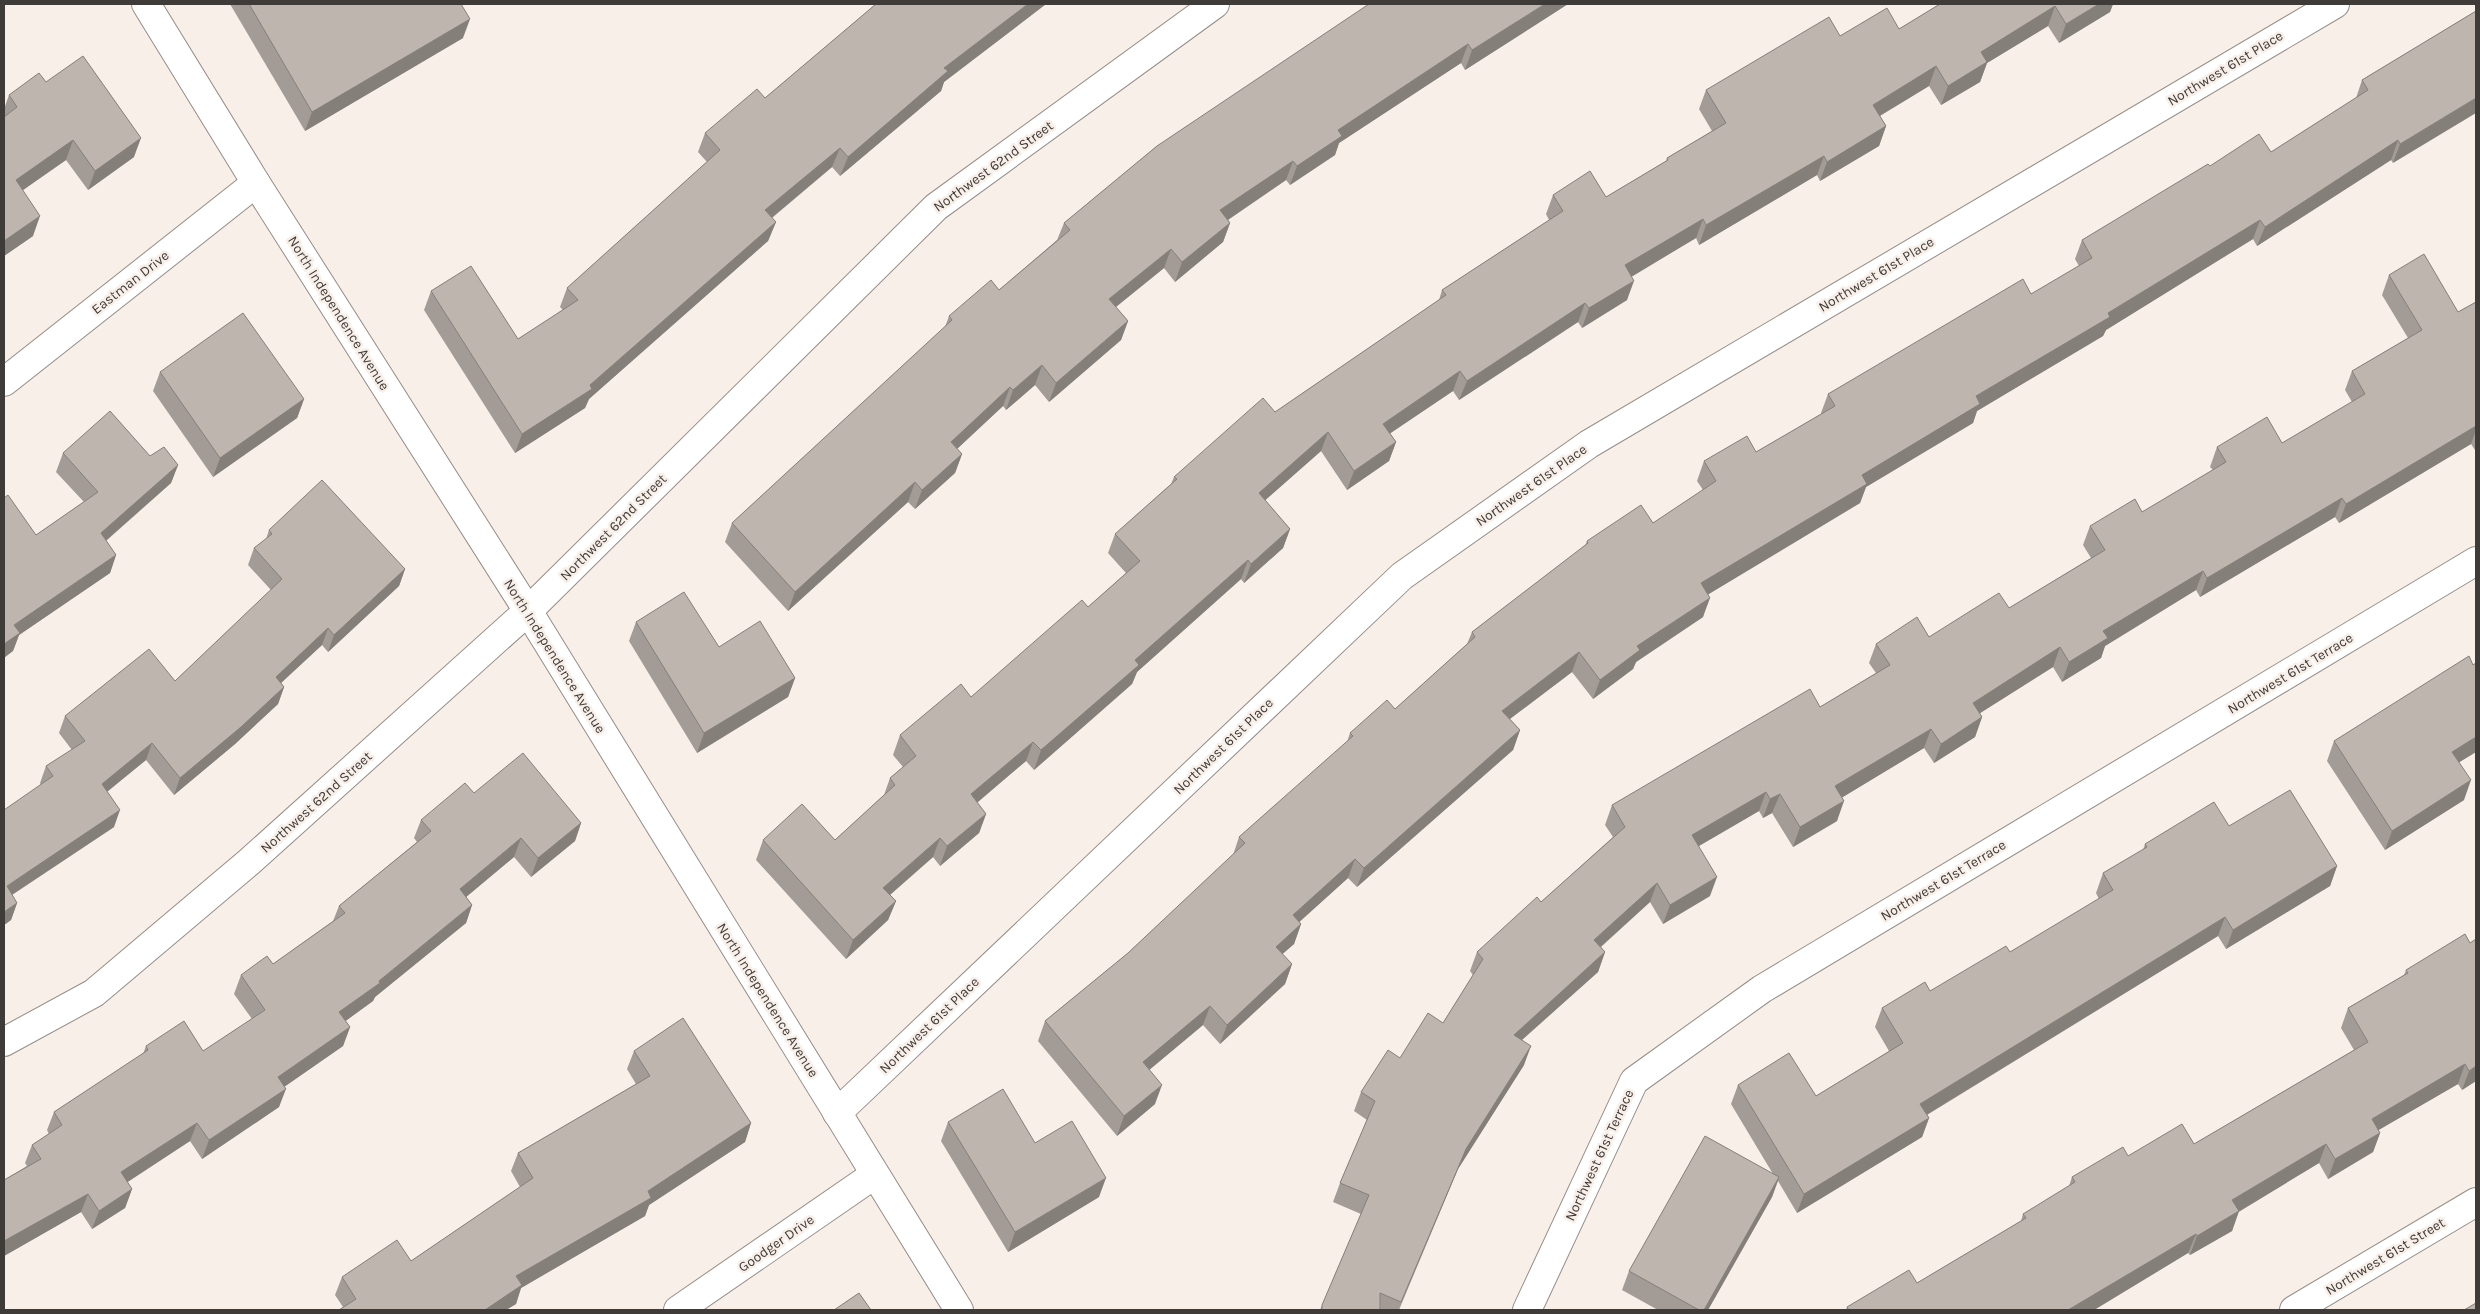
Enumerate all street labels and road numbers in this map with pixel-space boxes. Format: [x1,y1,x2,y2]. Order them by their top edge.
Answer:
street label: Northwest 61st Place [2164,27,2286,110]
street label: Northwest 62nd Street [930,117,1057,216]
street label: North Independence Avenue [284,233,393,394]
street label: Northwest 61st Place [1815,233,1937,316]
street label: Eastman Drive [88,247,172,318]
street label: Northwest 61st Place [1472,441,1590,530]
street label: Northwest 62nd Street [556,470,670,584]
street label: North Independence Avenue [500,576,609,737]
street label: Northwest 61st Terrace [2224,629,2356,718]
street label: Northwest 61st Place [1170,695,1277,798]
street label: Northwest 62nd Street [257,748,375,857]
street label: Northwest 61st Terrace [1877,836,2009,925]
street label: North Independence Avenue [713,920,822,1081]
street label: Northwest 61st Place [876,974,983,1077]
street label: Northwest 61st Terrace [1561,1087,1637,1224]
street label: Goodger Drive [735,1211,818,1276]
street label: Northwest 61st Street [2322,1214,2448,1299]

